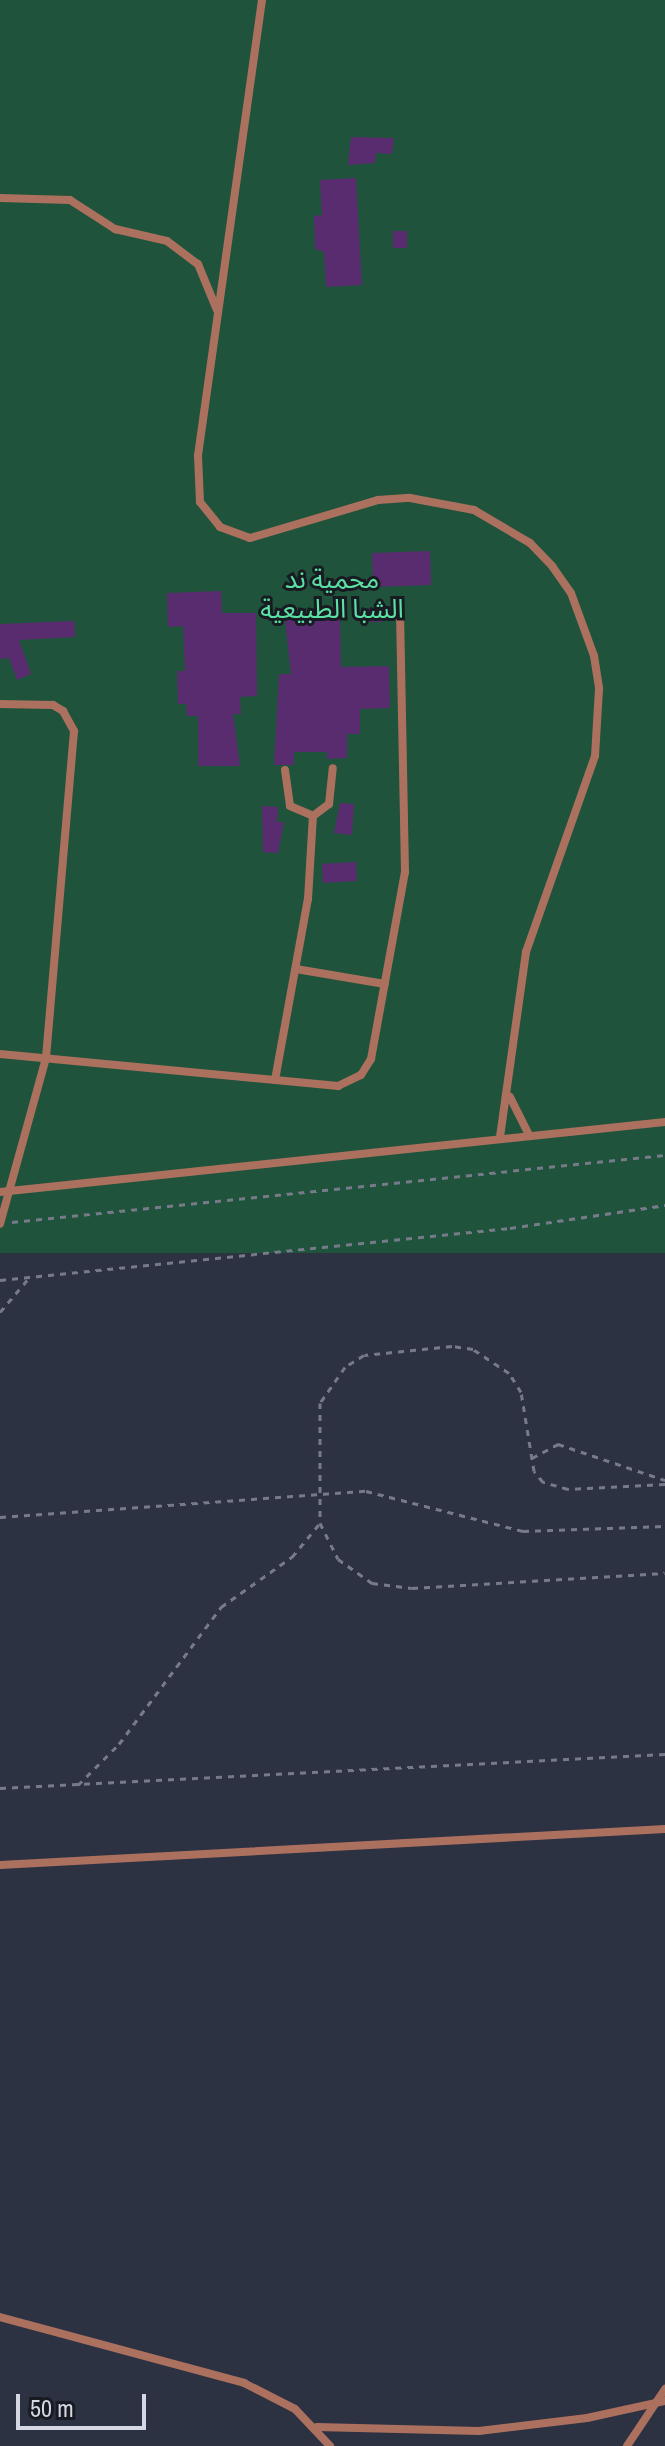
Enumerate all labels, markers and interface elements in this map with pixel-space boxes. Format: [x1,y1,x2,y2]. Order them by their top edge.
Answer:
park label: محمية ند الشبا الطبيعية [260,563,404,624]
scale bar [20,2378,150,2428]
text: 50 m [30,2392,74,2424]

